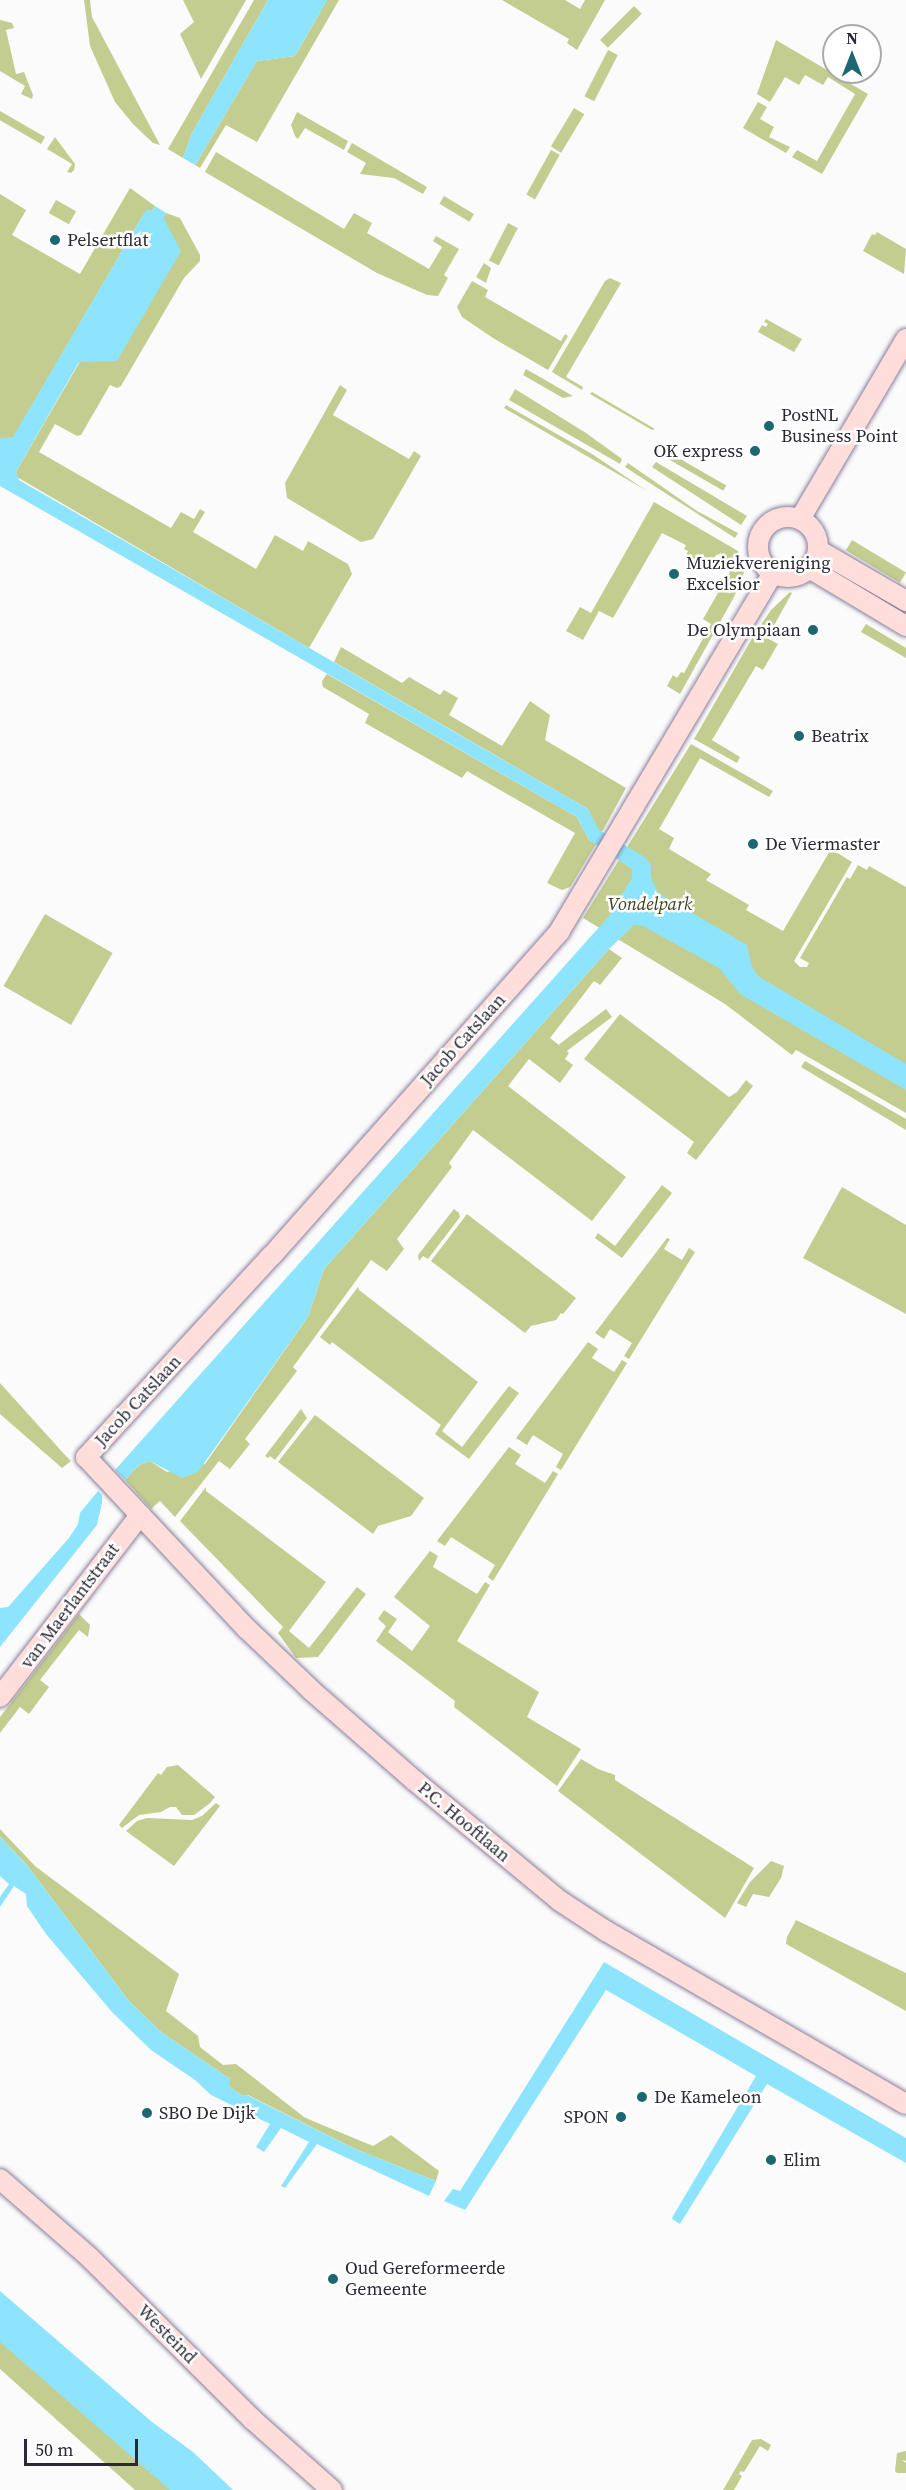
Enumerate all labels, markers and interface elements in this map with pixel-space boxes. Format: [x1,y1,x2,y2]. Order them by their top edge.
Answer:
north arrow [822,24,882,84]
text: N [846,27,858,49]
place label: Pelsertflat [67,229,148,251]
marker: Pelsertflat [48,233,62,247]
place label: PostNL Business Point [781,405,898,448]
marker: PostNL Business Point [762,419,776,433]
place label: OK express [653,440,743,462]
marker: OK express [748,444,762,458]
place label: Muziekvereniging Excelsior [686,553,830,596]
marker: Muziekvereniging Excelsior [667,567,681,581]
place label: De Olympiaan [687,619,801,641]
marker: De Olympiaan [806,623,820,637]
place label: Beatrix [811,725,869,747]
marker: Beatrix [792,729,806,743]
place label: De Viermaster [765,833,881,855]
marker: De Viermaster [746,837,760,851]
park label: Vondelpark [608,893,692,915]
street label: Jacob Catslaan [416,989,510,1091]
street label: Jacob Catslaan [90,1351,186,1451]
street label: van Maerlantstraat [16,1539,124,1673]
street label: P.C. Hooftlaan [414,1777,514,1867]
place label: De Kameleon [654,2086,762,2108]
marker: De Kameleon [635,2090,649,2104]
place label: SBO De Dijk [159,2102,255,2124]
marker: SBO De Dijk [140,2106,154,2120]
place label: SPON [564,2106,609,2128]
marker: SPON [614,2110,628,2124]
place label: Elim [783,2149,821,2171]
marker: Elim [764,2153,778,2167]
place label: Oud Gereformeerde Gemeente [345,2258,505,2300]
marker: Oud Gereformeerde Gemeente [326,2272,340,2286]
street label: Westeind [133,2300,201,2368]
scale bar [27,2427,141,2465]
text: 50 m [35,2437,73,2462]

